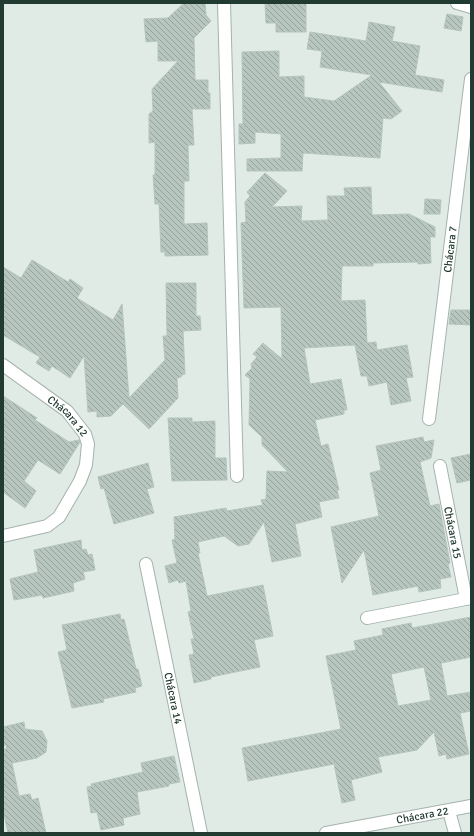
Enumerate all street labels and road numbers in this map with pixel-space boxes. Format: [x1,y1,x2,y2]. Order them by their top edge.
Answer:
street label: Chácara 7 [441,225,459,273]
street label: Chácara 12 [45,393,91,439]
street label: Chácara 15 [442,506,465,560]
street label: Chácara 14 [162,671,185,725]
street label: Chácara 22 [395,804,450,826]

